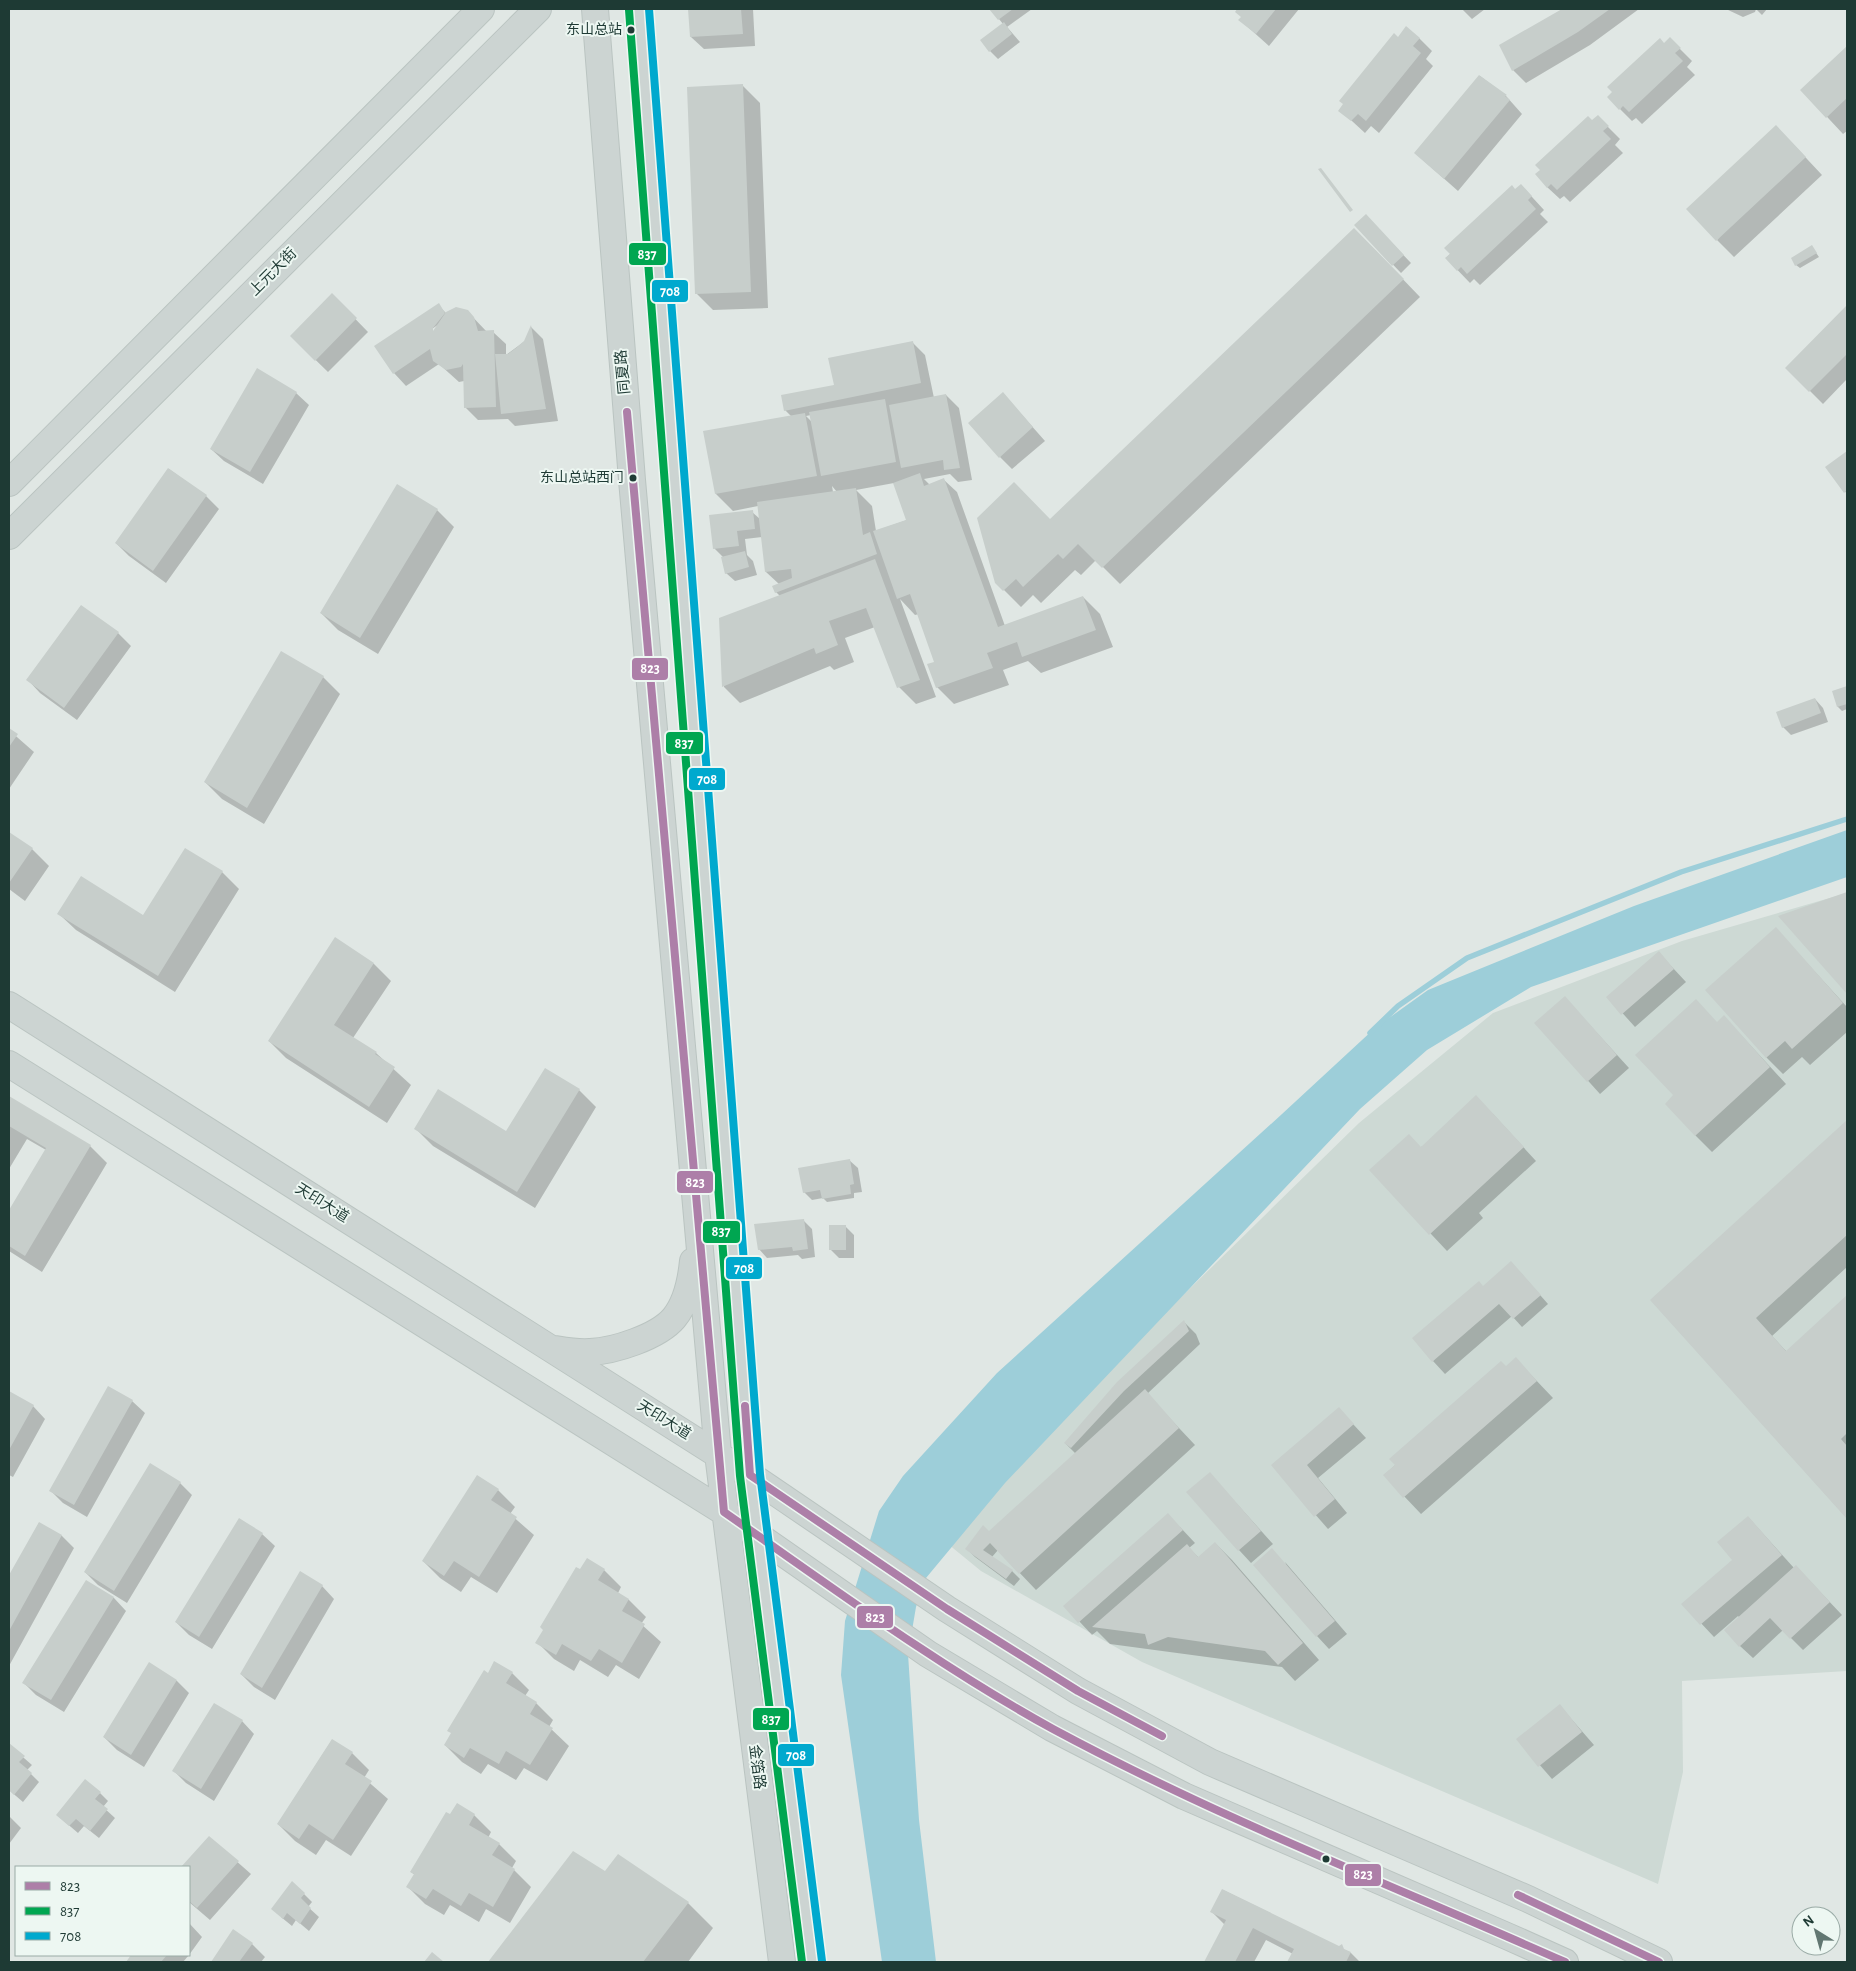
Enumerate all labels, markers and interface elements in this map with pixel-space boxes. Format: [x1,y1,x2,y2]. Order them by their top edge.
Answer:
place label: 东山总站 [566,22,622,37]
marker: 东山总站 [626,25,636,35]
line badge: 837 [628,242,667,266]
street label: 上元大街 [246,245,300,299]
text: 837 [638,248,656,262]
line badge: 708 [651,279,689,303]
text: 708 [660,285,680,299]
street label: 同夏路 [613,349,632,395]
place label: 东山总站西门 [540,470,624,485]
marker: 东山总站西门 [628,473,638,483]
line badge: 823 [631,657,669,681]
text: 823 [640,662,660,676]
line badge: 837 [665,731,704,755]
text: 837 [675,737,693,751]
line badge: 708 [688,767,726,791]
text: 708 [697,773,717,787]
line badge: 823 [676,1170,714,1194]
text: 823 [685,1176,705,1190]
street label: 天印大道 [293,1180,352,1225]
line badge: 837 [702,1220,741,1244]
text: 837 [712,1225,730,1239]
line badge: 708 [725,1256,763,1280]
text: 708 [734,1262,754,1276]
street label: 天印大道 [635,1397,694,1442]
line badge: 823 [856,1605,894,1629]
text: 823 [865,1611,885,1625]
line badge: 837 [752,1707,790,1731]
text: 837 [762,1713,780,1727]
line badge: 708 [777,1743,815,1767]
street label: 金箔路 [747,1744,768,1790]
text: 708 [786,1749,806,1763]
unlabelled marker [1321,1854,1331,1864]
line badge: 823 [1344,1863,1382,1887]
legend [15,1866,190,1956]
text: 823 [1353,1868,1373,1882]
text: 823 [60,1879,80,1894]
text: 837 [60,1904,80,1919]
north arrow [1791,1906,1841,1956]
text: N [1801,1913,1817,1930]
text: 708 [60,1929,81,1944]

